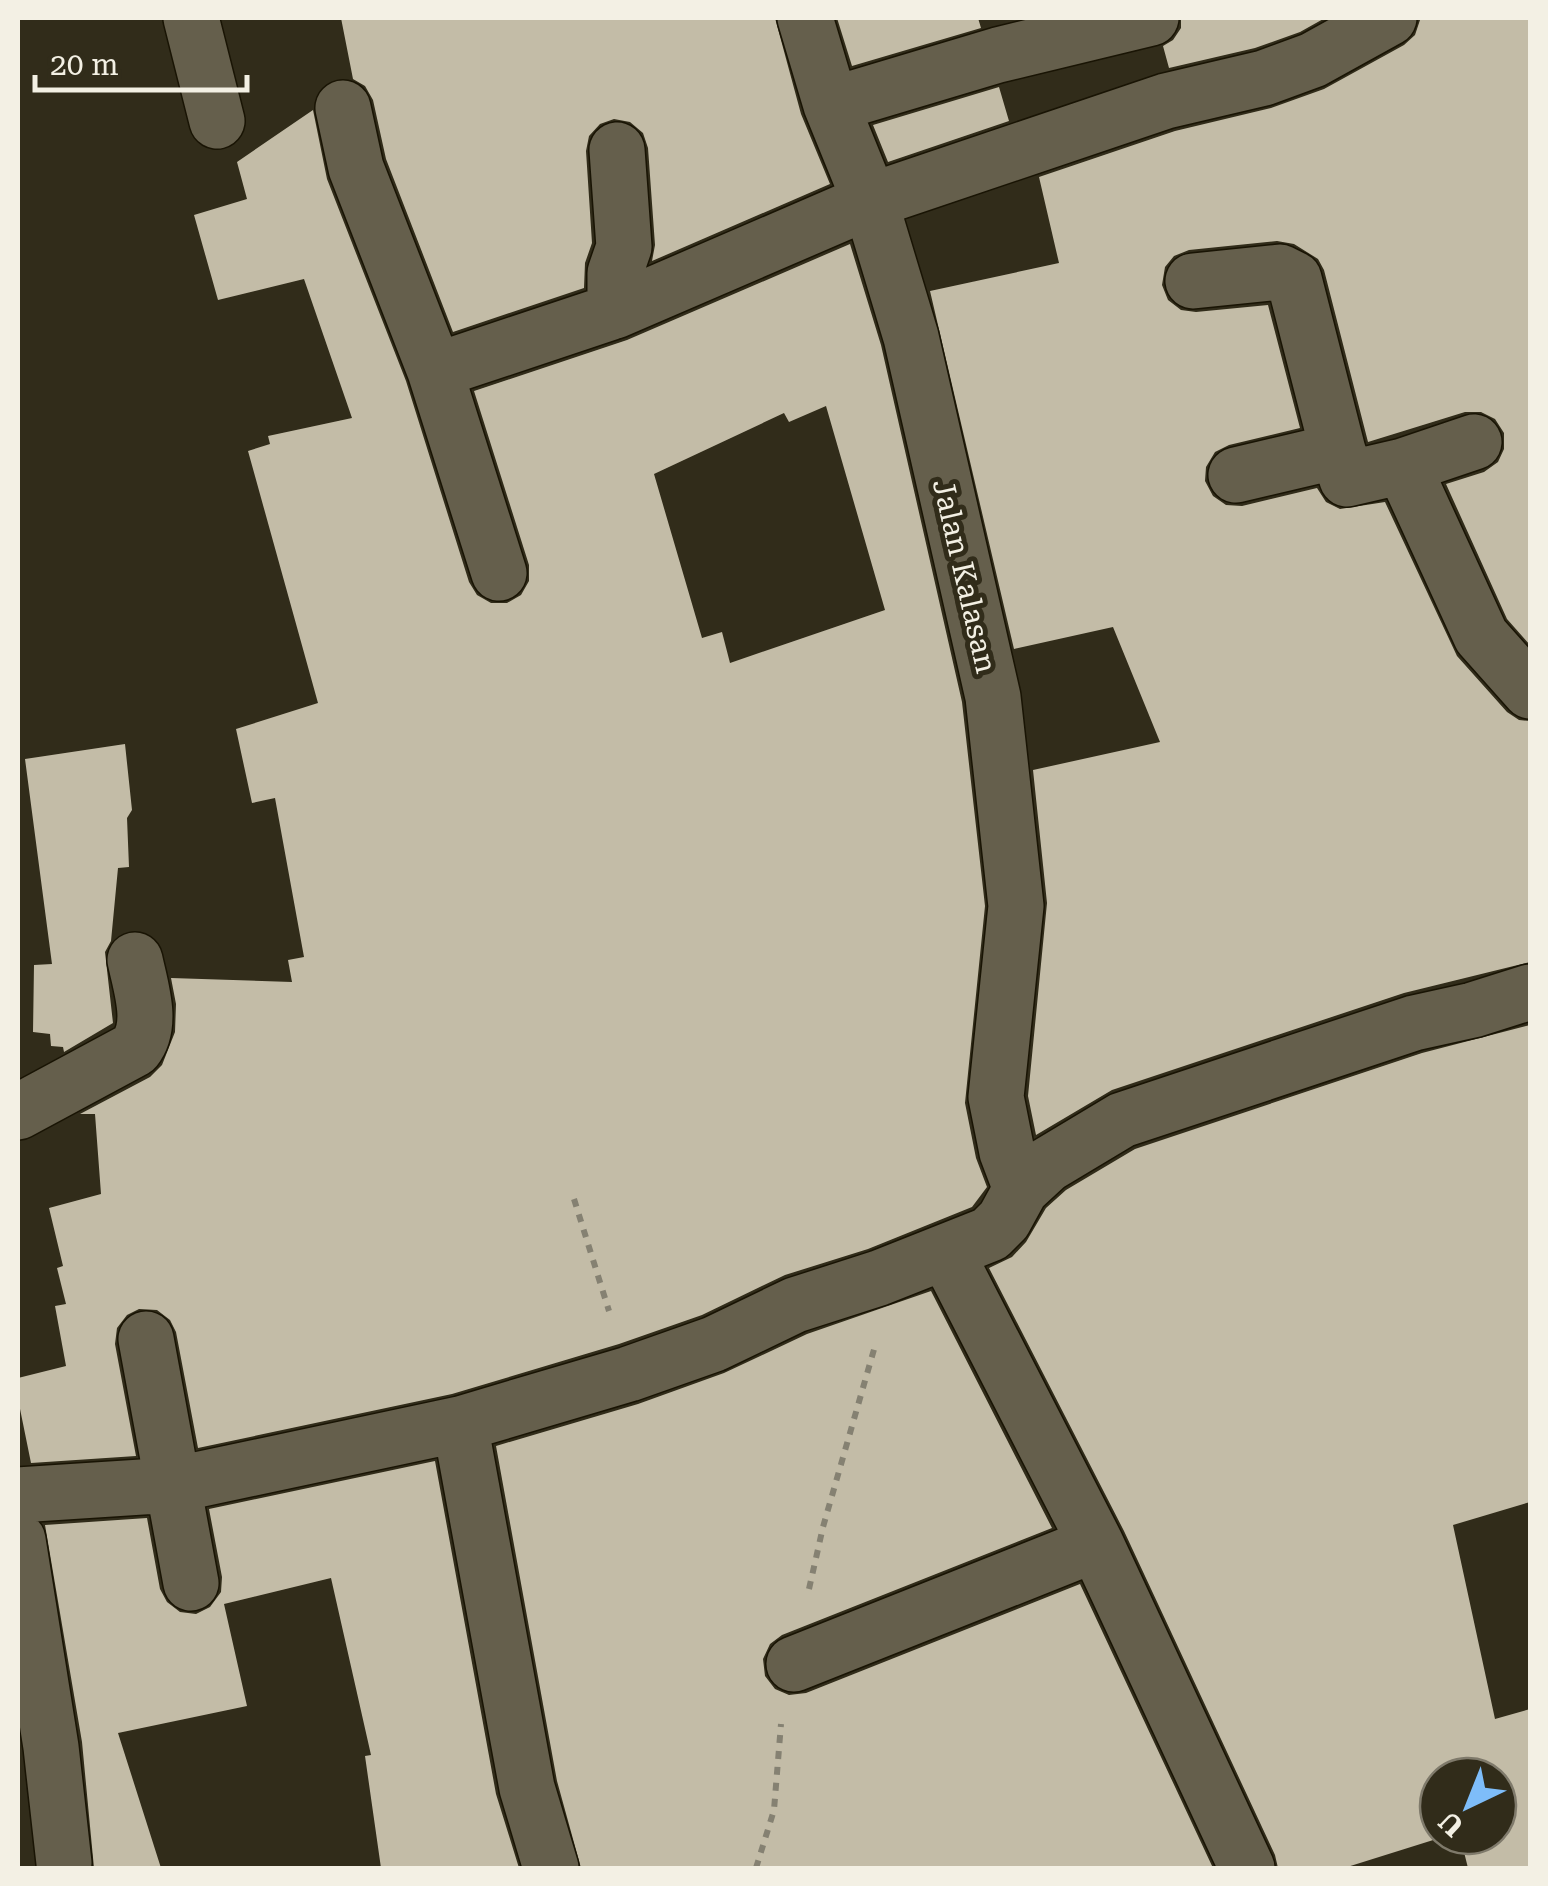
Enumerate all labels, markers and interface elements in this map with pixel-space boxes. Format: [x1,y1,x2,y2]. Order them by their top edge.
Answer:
scale bar [35,30,248,92]
text: 20 m [50,47,119,82]
street label: Jalan Kalasan [926,476,1004,676]
north arrow [1418,1756,1518,1856]
text: U [1432,1805,1470,1843]

